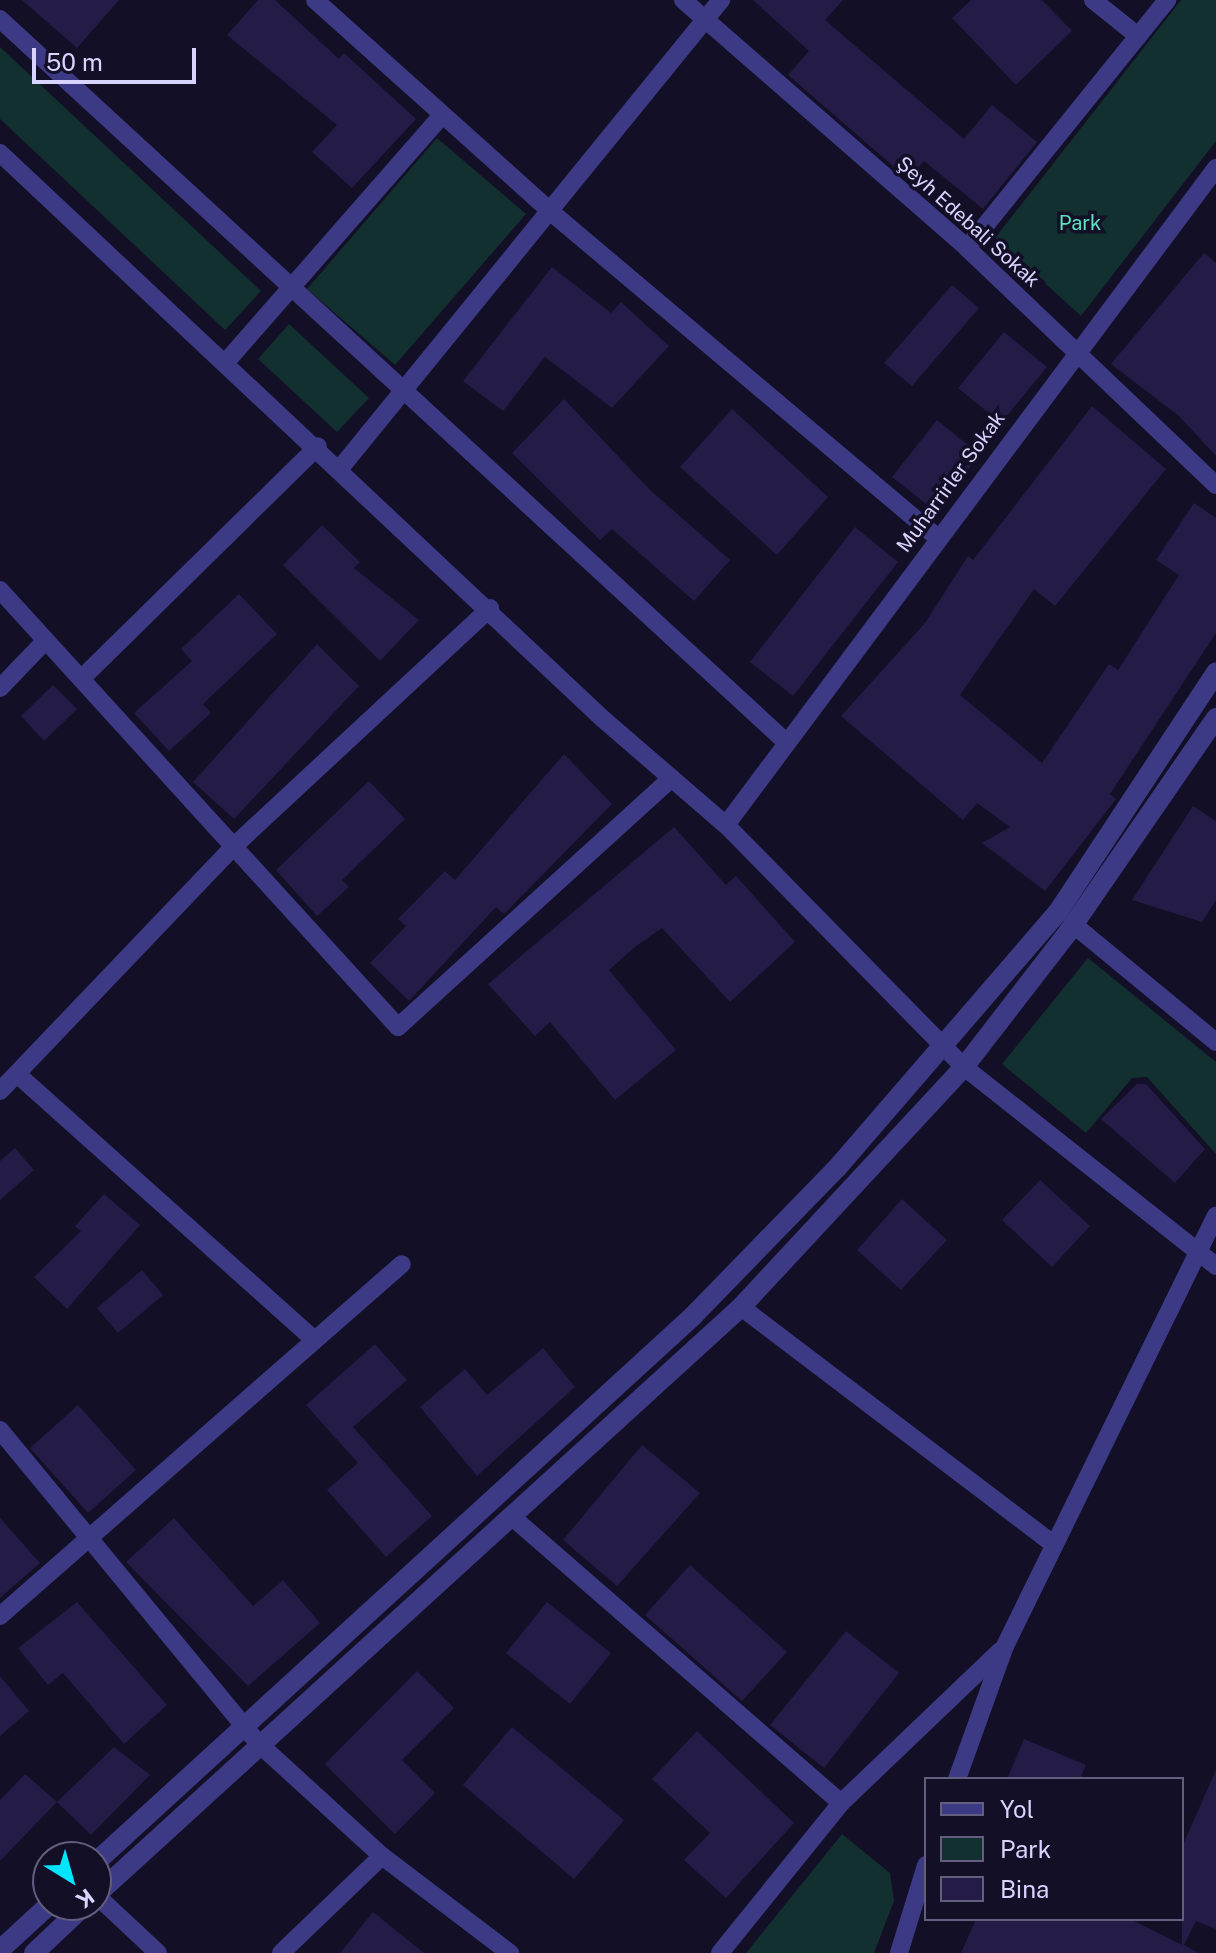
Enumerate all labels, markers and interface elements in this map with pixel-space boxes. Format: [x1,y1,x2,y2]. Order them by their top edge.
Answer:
scale bar [36,32,200,82]
text: 50 m [46,48,103,76]
street label: Şeyh Edebali Sokak [892,152,1044,292]
park label: Park [1059,211,1101,235]
street label: Muharrirler Sokak [892,407,1010,557]
legend [924,1777,1184,1921]
text: Yol [1000,1795,1034,1823]
text: Park [1000,1835,1051,1863]
north arrow [32,1841,112,1921]
text: Bina [1000,1875,1049,1903]
text: K [71,1883,99,1914]

